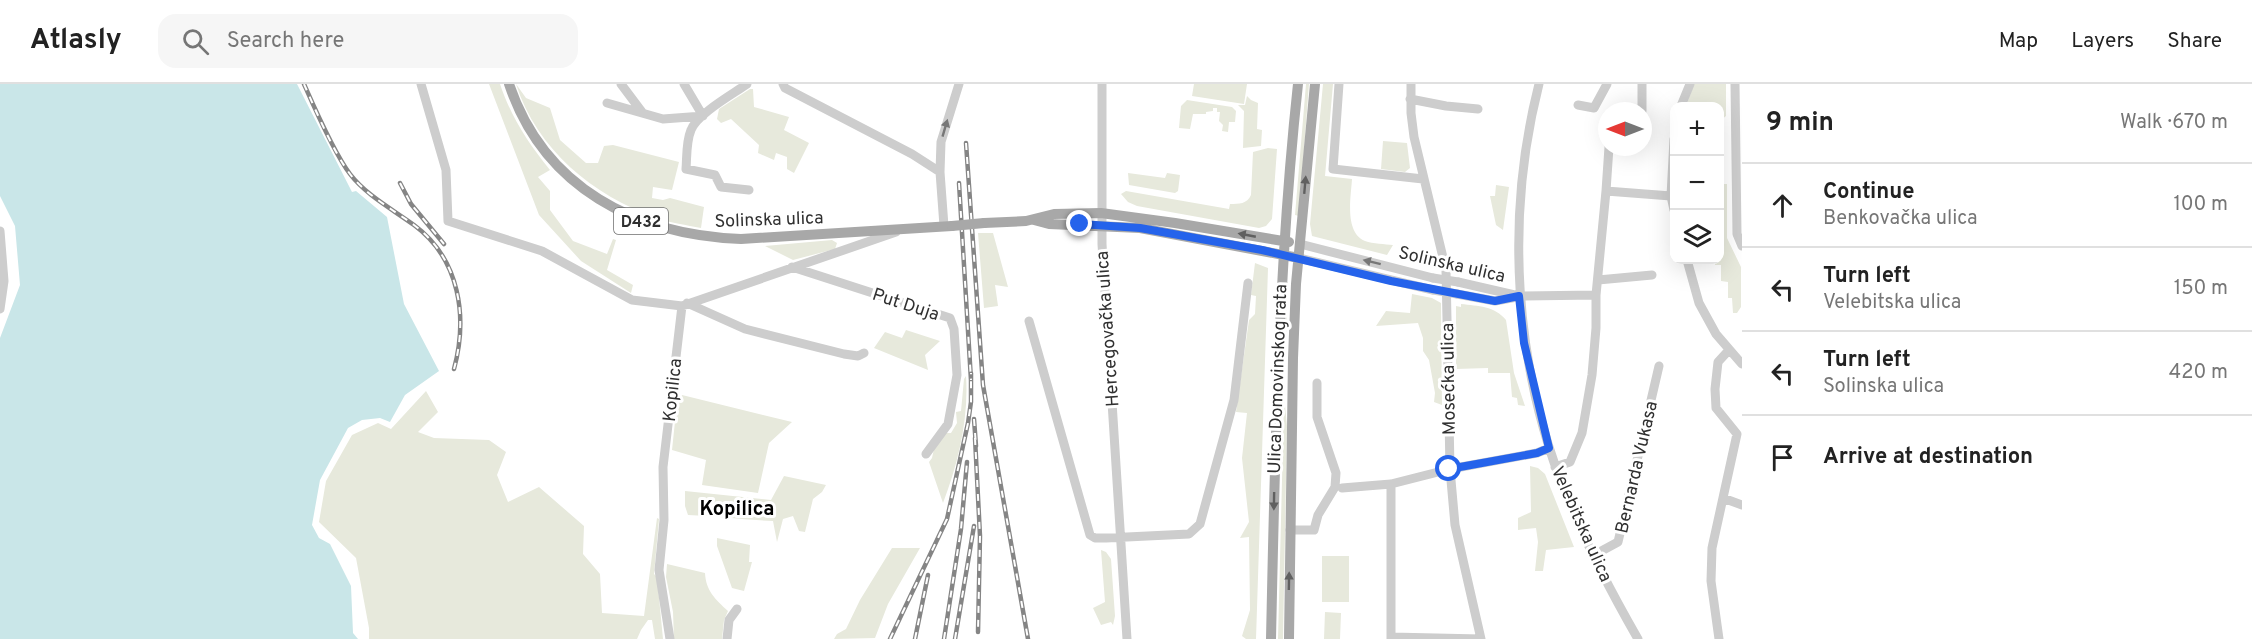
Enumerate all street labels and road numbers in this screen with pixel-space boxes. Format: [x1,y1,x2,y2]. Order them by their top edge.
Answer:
street label: Solinska ulica [714,207,824,234]
road number: D432 [614,208,668,234]
street label: Solinska ulica [1396,242,1507,289]
street label: Hercegovačka ulica [1092,250,1125,408]
street label: Put Duja [869,284,942,327]
street label: Ulica Domovinskog rata [1264,284,1293,474]
street label: Mosećka ulica [1437,323,1462,435]
street label: Kopilica [659,357,688,423]
street label: Bernarda Vukasa [1611,399,1664,536]
street label: Velebitska ulica [1545,463,1616,586]

